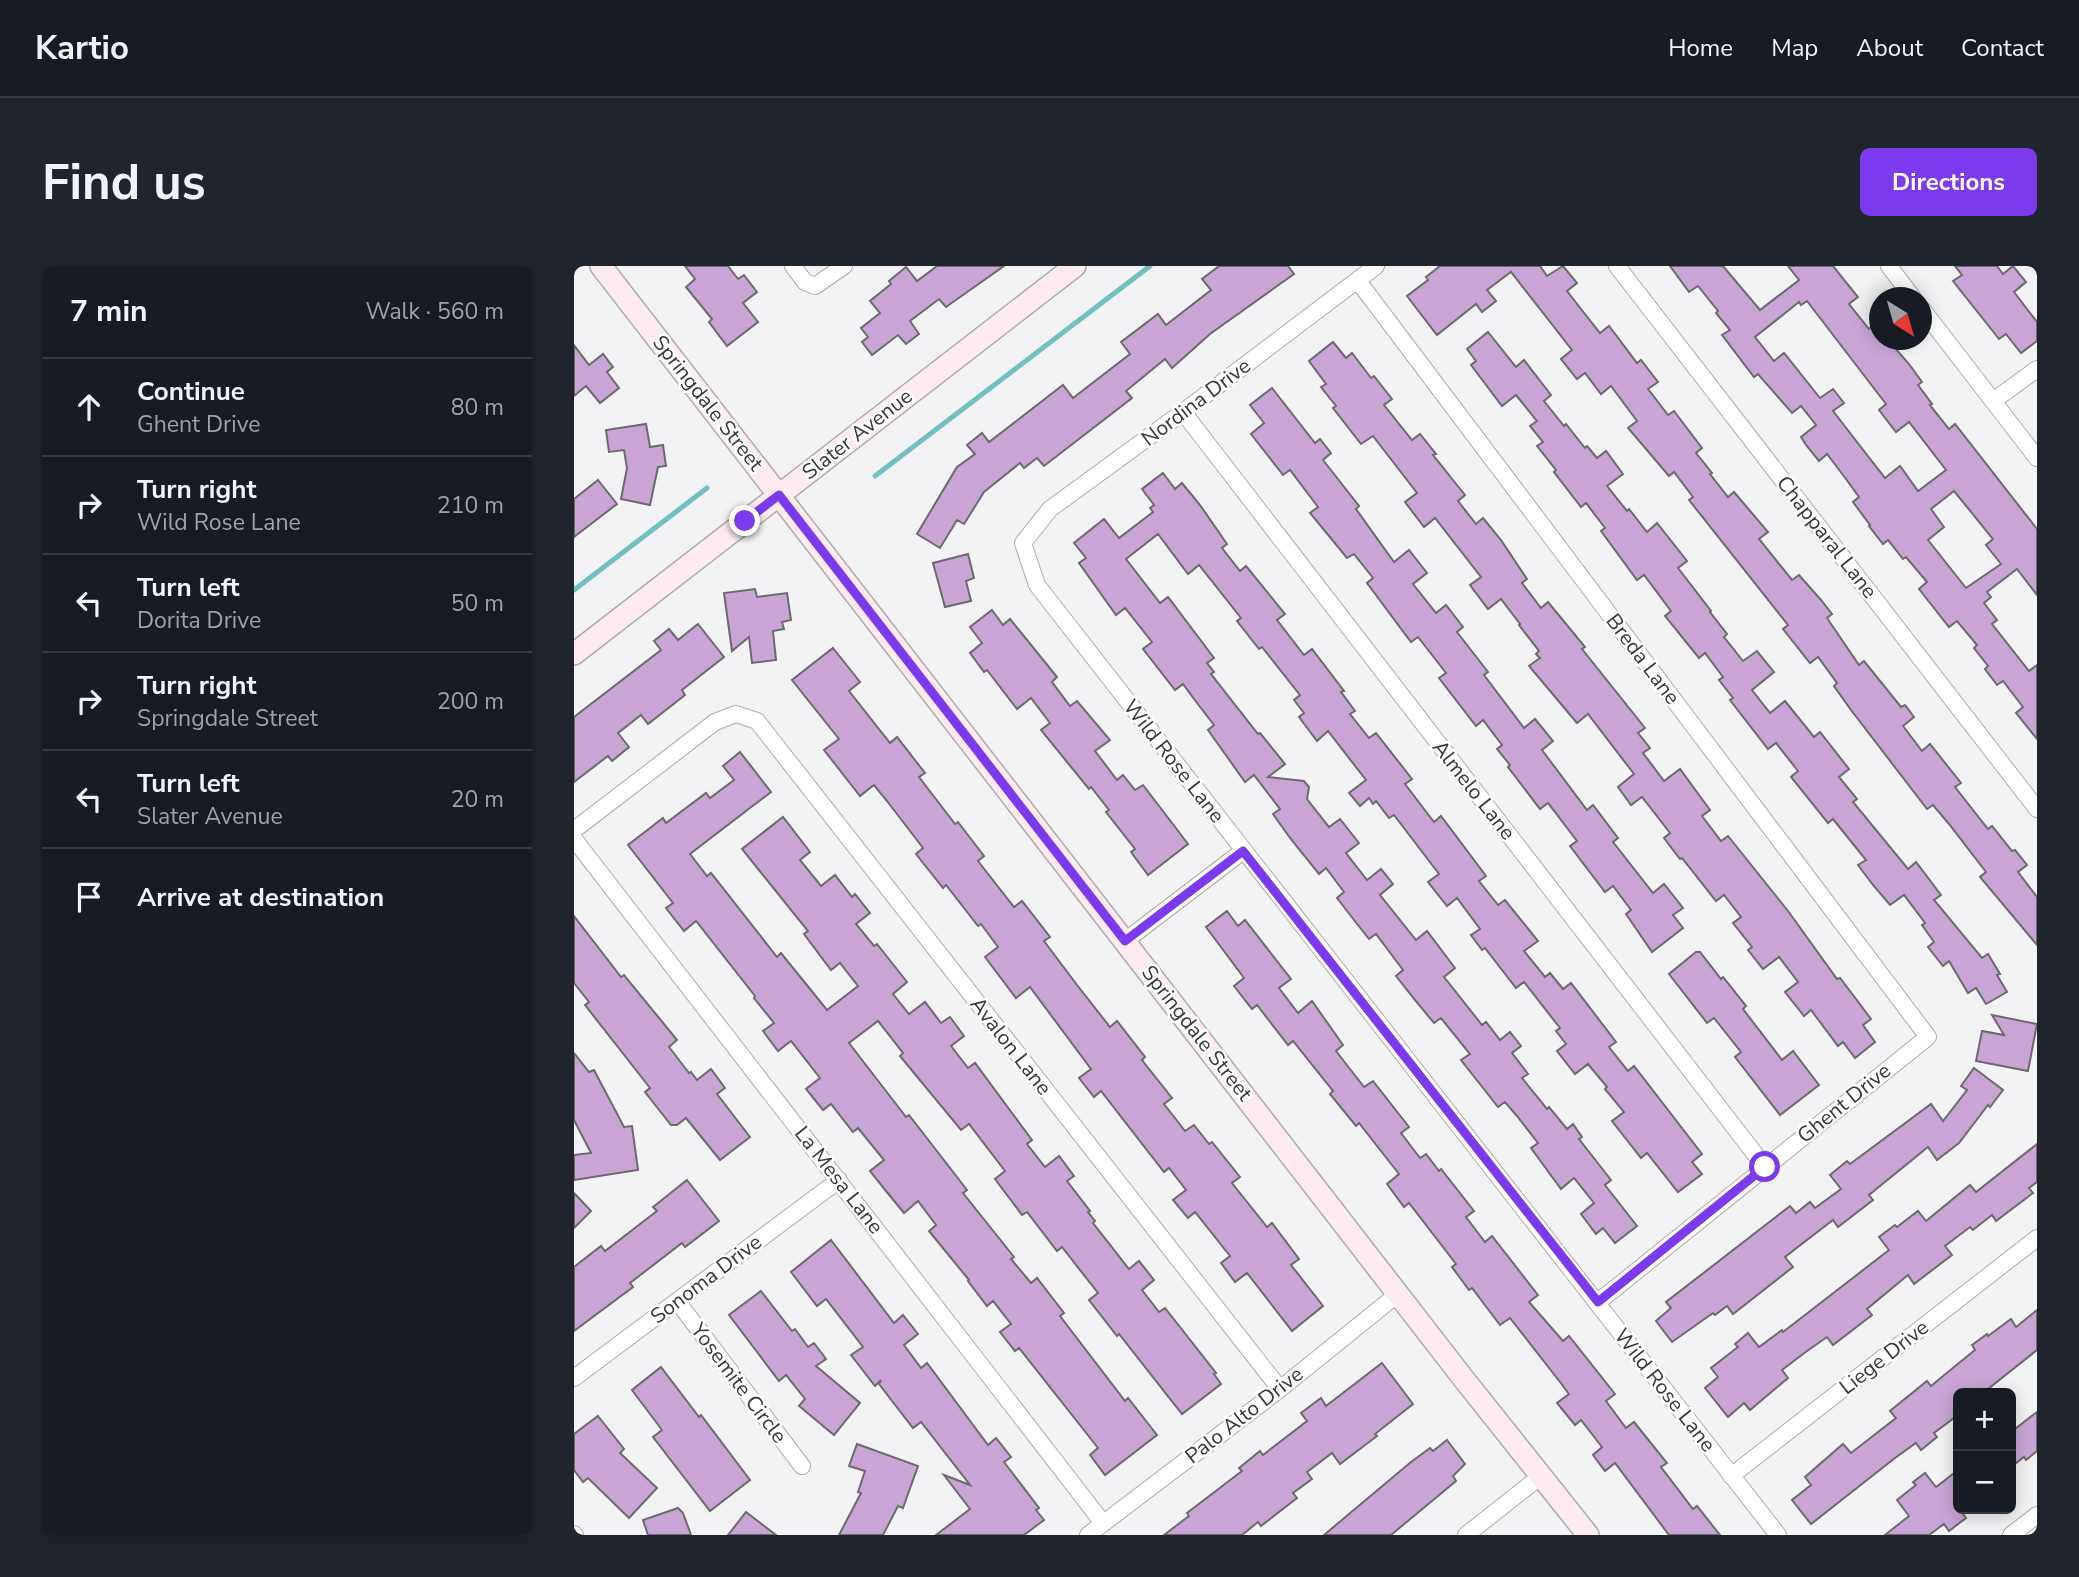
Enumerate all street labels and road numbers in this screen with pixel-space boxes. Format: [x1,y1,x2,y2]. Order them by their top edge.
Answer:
street label: Springdale Street [646,329,770,477]
street label: Nordina Drive [1136,352,1256,452]
street label: Slater Avenue [796,382,918,486]
street label: Chapparal Lane [1770,470,1884,604]
street label: Breda Lane [1600,608,1686,710]
street label: Wild Rose Lane [1117,693,1231,829]
street label: Almelo Lane [1426,734,1522,846]
street label: Springdale Street [1135,959,1259,1107]
street label: Avalon Lane [964,991,1058,1101]
street label: Ghent Drive [1791,1057,1897,1149]
street label: La Mesa Lane [788,1120,890,1240]
street label: Sonoma Drive [645,1228,767,1330]
street label: Liege Drive [1834,1313,1934,1401]
street label: Yosemite Circle [684,1316,793,1449]
street label: Wild Rose Lane [1608,1322,1722,1458]
street label: Palo Alto Drive [1179,1360,1309,1470]

